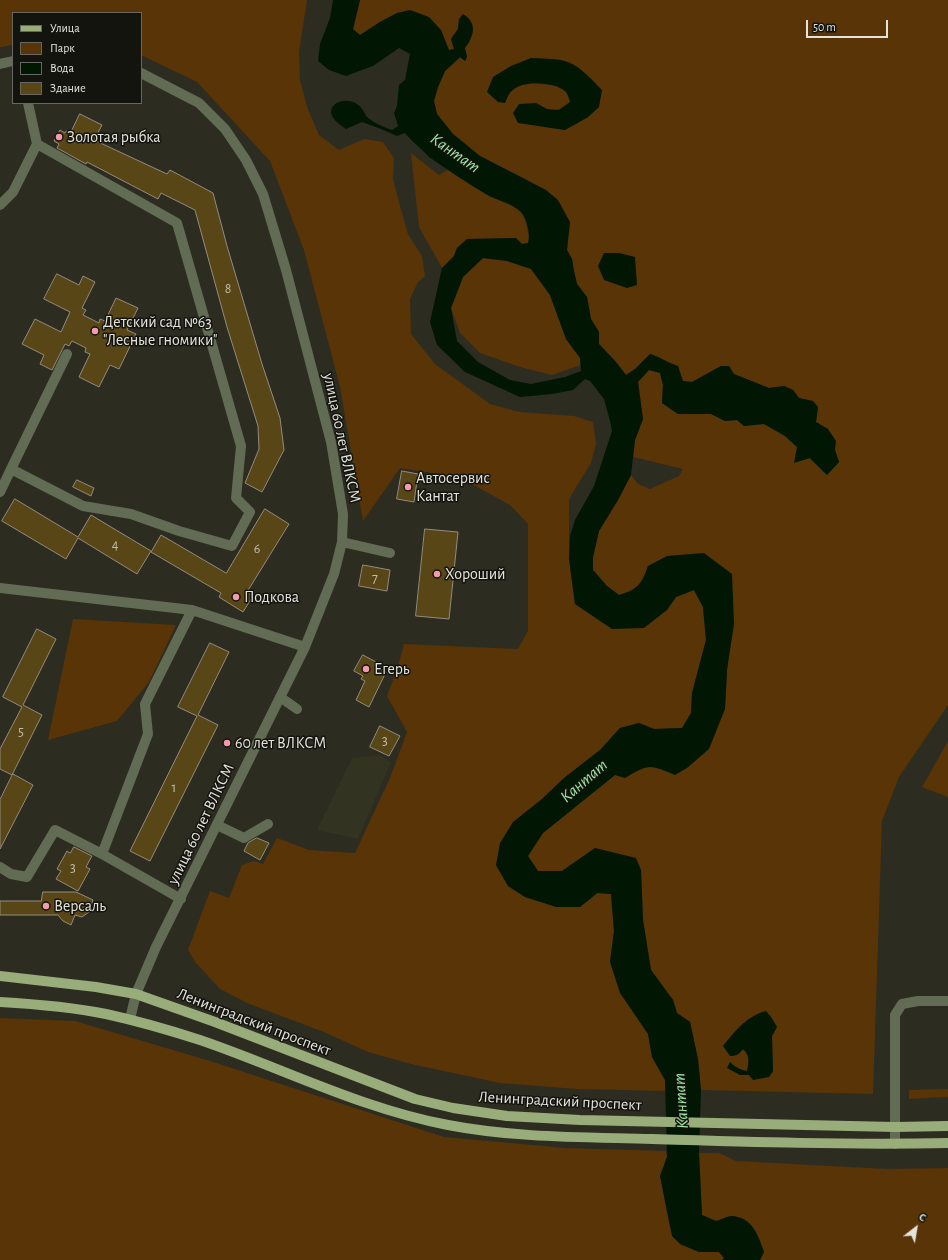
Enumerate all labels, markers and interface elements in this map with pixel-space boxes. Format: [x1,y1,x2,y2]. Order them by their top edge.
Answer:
legend [12,12,142,104]
scale bar [808,12,890,38]
text: 50 m [813,21,836,33]
text: Улица [50,22,80,34]
text: Парк [50,42,75,54]
text: Вода [50,62,74,74]
text: Здание [50,82,86,94]
place label: Золотая рыбка [67,127,161,147]
water label: Кантат [426,129,484,177]
marker: Золотая рыбка [54,132,64,142]
house number: 8 [225,281,231,297]
place label: Детский сад №63 "Лесные гномики" [103,312,217,350]
marker: Детский сад №63 "Лесные гномики" [90,326,100,336]
street label: улица 60 лет ВЛКСМ [319,371,365,505]
place label: Автосервис Кантат [416,468,490,506]
marker: Автосервис Кантат [403,482,413,492]
house number: 4 [112,537,118,553]
house number: 6 [254,541,260,557]
place label: Хороший [445,564,506,584]
marker: Хороший [432,569,442,579]
house number: 7 [372,570,378,586]
place label: Подкова [244,587,299,607]
marker: Подкова [231,592,241,602]
place label: Егерь [374,659,410,679]
marker: Егерь [361,664,371,674]
house number: 5 [18,724,24,740]
place label: 60 лет ВЛКСМ [235,733,326,753]
house number: 3 [382,733,388,749]
marker: 60 лет ВЛКСМ [222,738,232,748]
water label: Кантат [556,755,612,807]
street label: улица 60 лет ВЛКСМ [163,760,239,888]
house number: 1 [172,780,176,796]
house number: 3 [70,860,76,876]
place label: Версаль [54,896,106,916]
marker: Версаль [41,901,51,911]
street label: Ленинградский проспект [174,984,334,1060]
water label: Кантат [669,1072,693,1130]
street label: Ленинградский проспект [478,1087,642,1115]
north arrow [896,1208,936,1248]
text: С [917,1211,928,1224]

